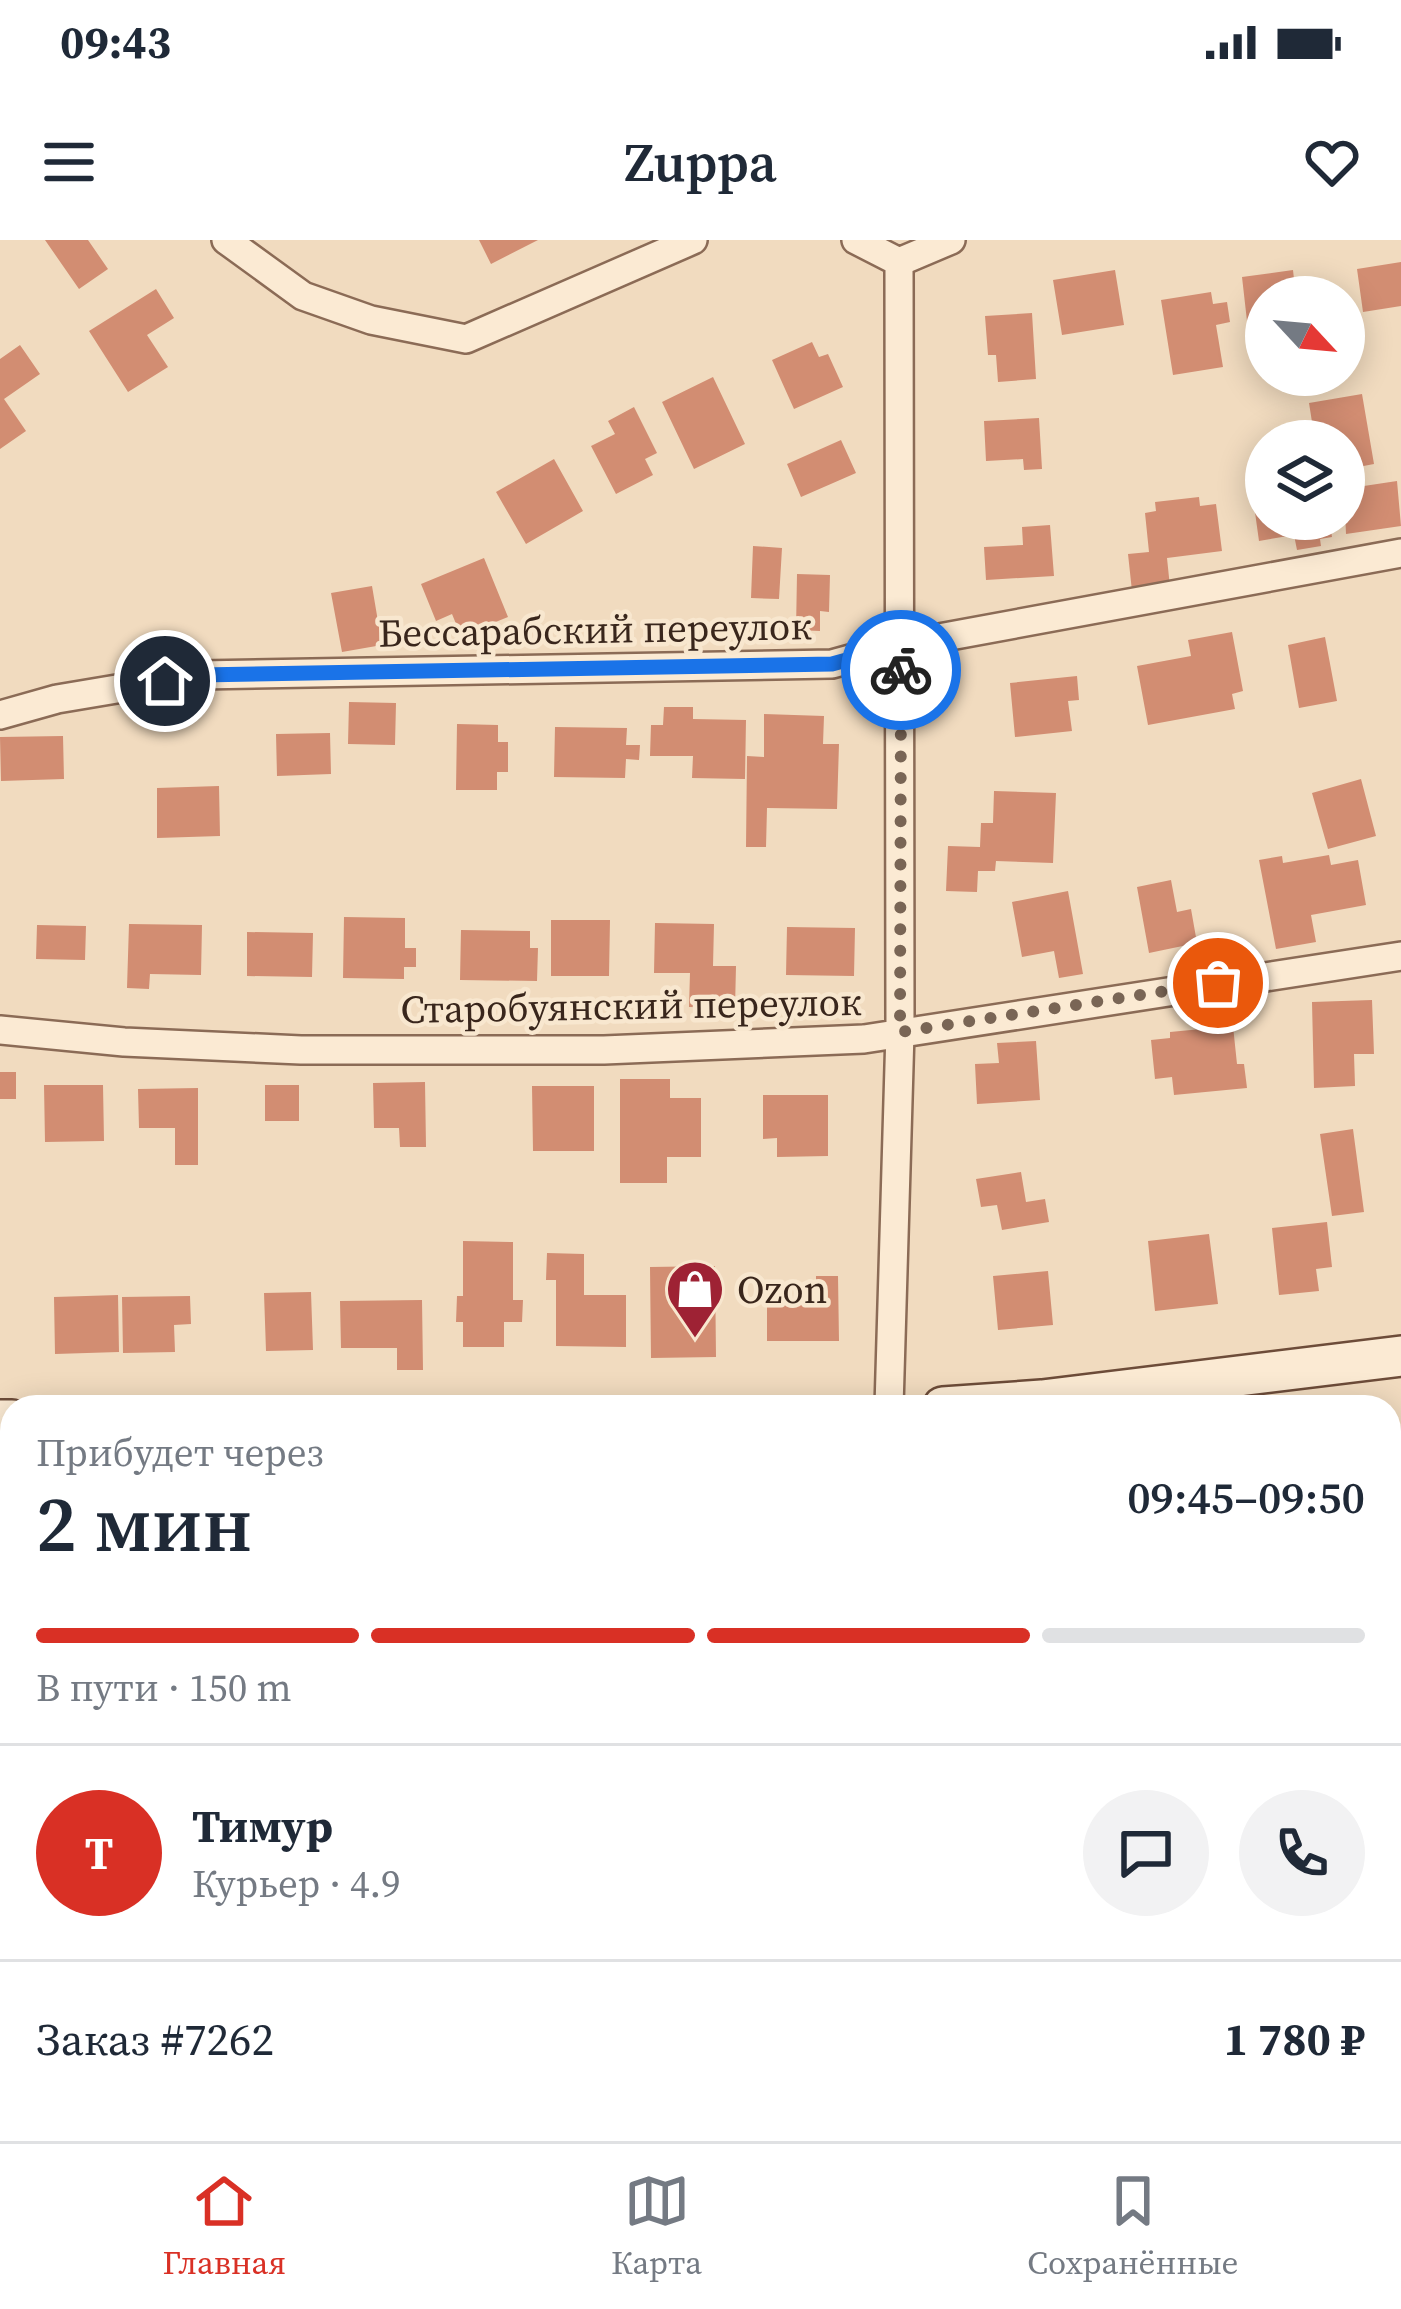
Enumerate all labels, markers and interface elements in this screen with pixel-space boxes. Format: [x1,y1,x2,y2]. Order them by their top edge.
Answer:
text: 09:43 [60,11,171,73]
text: Zuppa [624,125,777,199]
icon: menu [36,129,102,195]
icon: heart [1299,129,1365,195]
north arrow [1245,276,1365,396]
map controls [1245,276,1365,540]
button: layers [1245,420,1365,540]
street label: Бессарабский переулок [378,599,813,660]
courier [841,610,961,730]
pin [114,630,216,732]
icon: bike [868,637,934,703]
icon: home [132,648,198,714]
pin [1167,932,1269,1034]
icon: bag [1185,950,1251,1016]
street label: Старобуянский переулок [400,975,862,1036]
shop icon: Ozon [664,1258,726,1340]
place label: Ozon [737,1263,827,1316]
text: Прибудет через [36,1426,324,1479]
text: 09:45–09:50 [1127,1466,1365,1528]
text: 2 мин [36,1470,252,1577]
text: В пути · 150 m [36,1661,292,1714]
button: chat [1083,1790,1209,1916]
button: phone [1239,1790,1365,1916]
text: Тимур [192,1795,333,1857]
text: Т [85,1822,113,1884]
text: Курьер · 4.9 [192,1857,401,1910]
text: Заказ #7262 [36,2008,274,2070]
text: 1 780 ₽ [1224,2008,1365,2070]
tab: Главная [163,2168,286,2285]
tab: Карта [611,2168,702,2285]
tab: Сохранённые [1027,2168,1238,2285]

